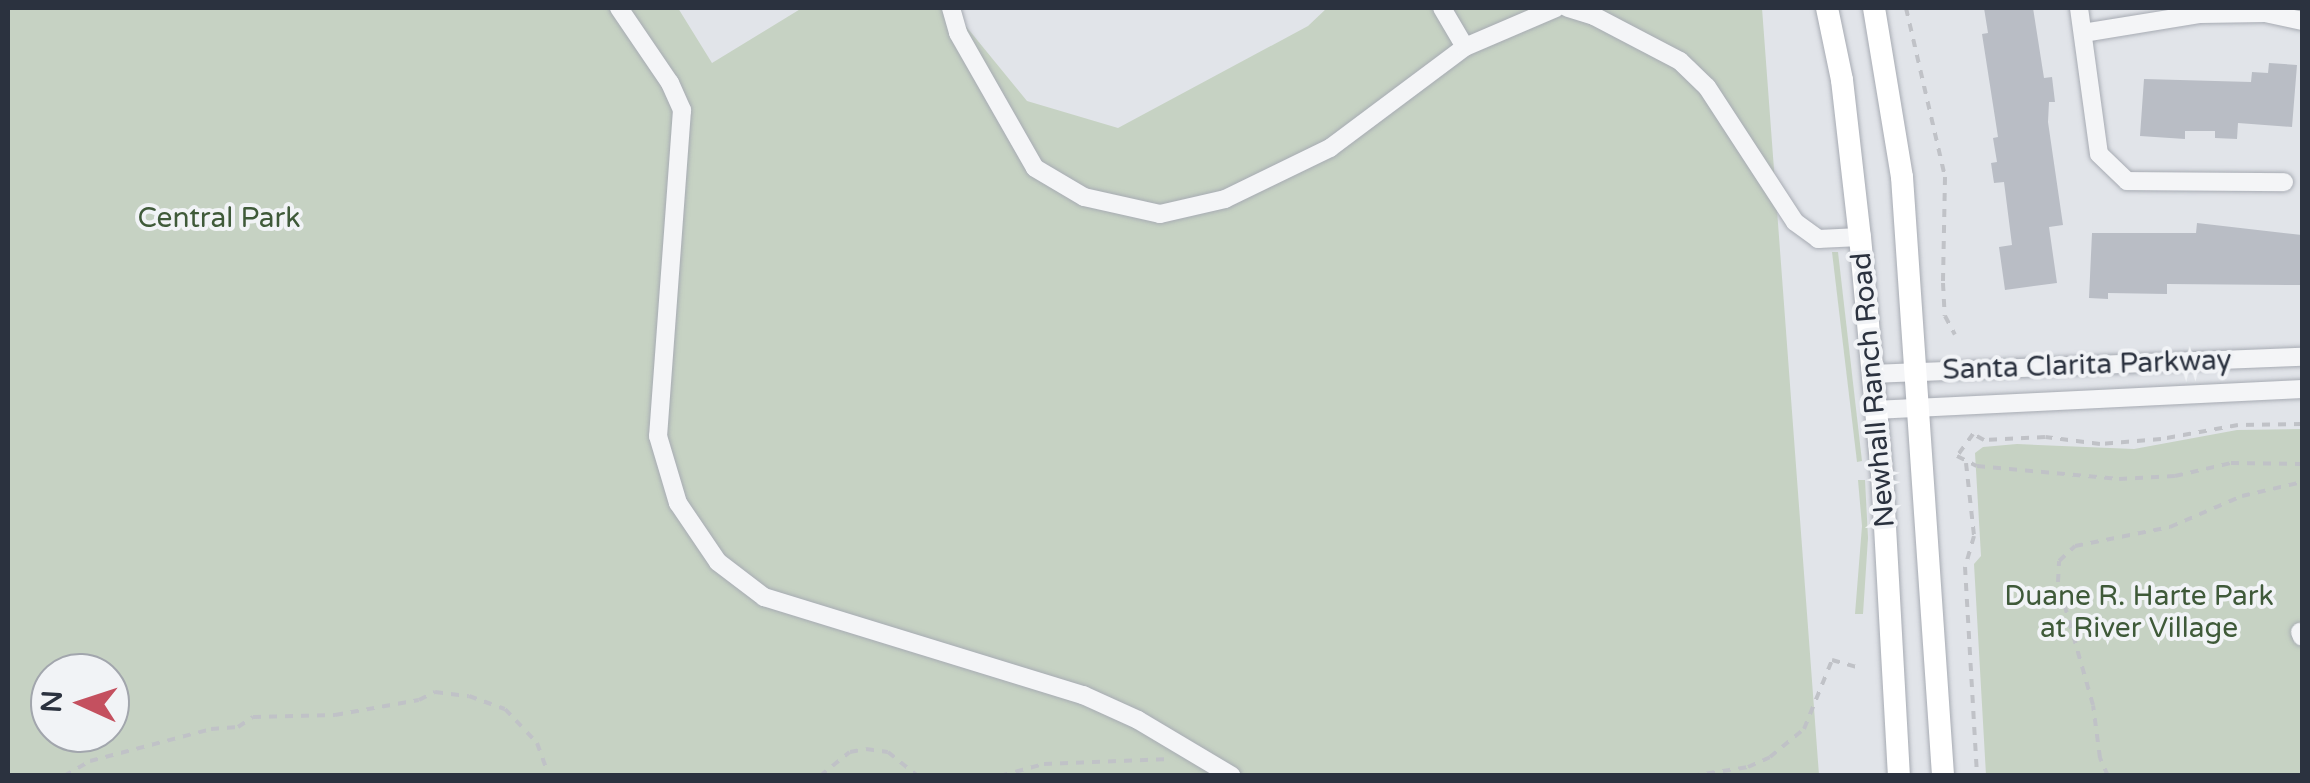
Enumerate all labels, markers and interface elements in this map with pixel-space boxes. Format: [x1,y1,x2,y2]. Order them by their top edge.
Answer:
park label: Central Park [138,201,300,235]
street label: Newhall Ranch Road [1844,251,1902,529]
street label: Santa Clarita Parkway [1942,343,2232,387]
park label: Duane R. Harte Park at River Village [2004,579,2274,645]
north arrow [30,653,130,753]
text: N [34,689,70,714]

